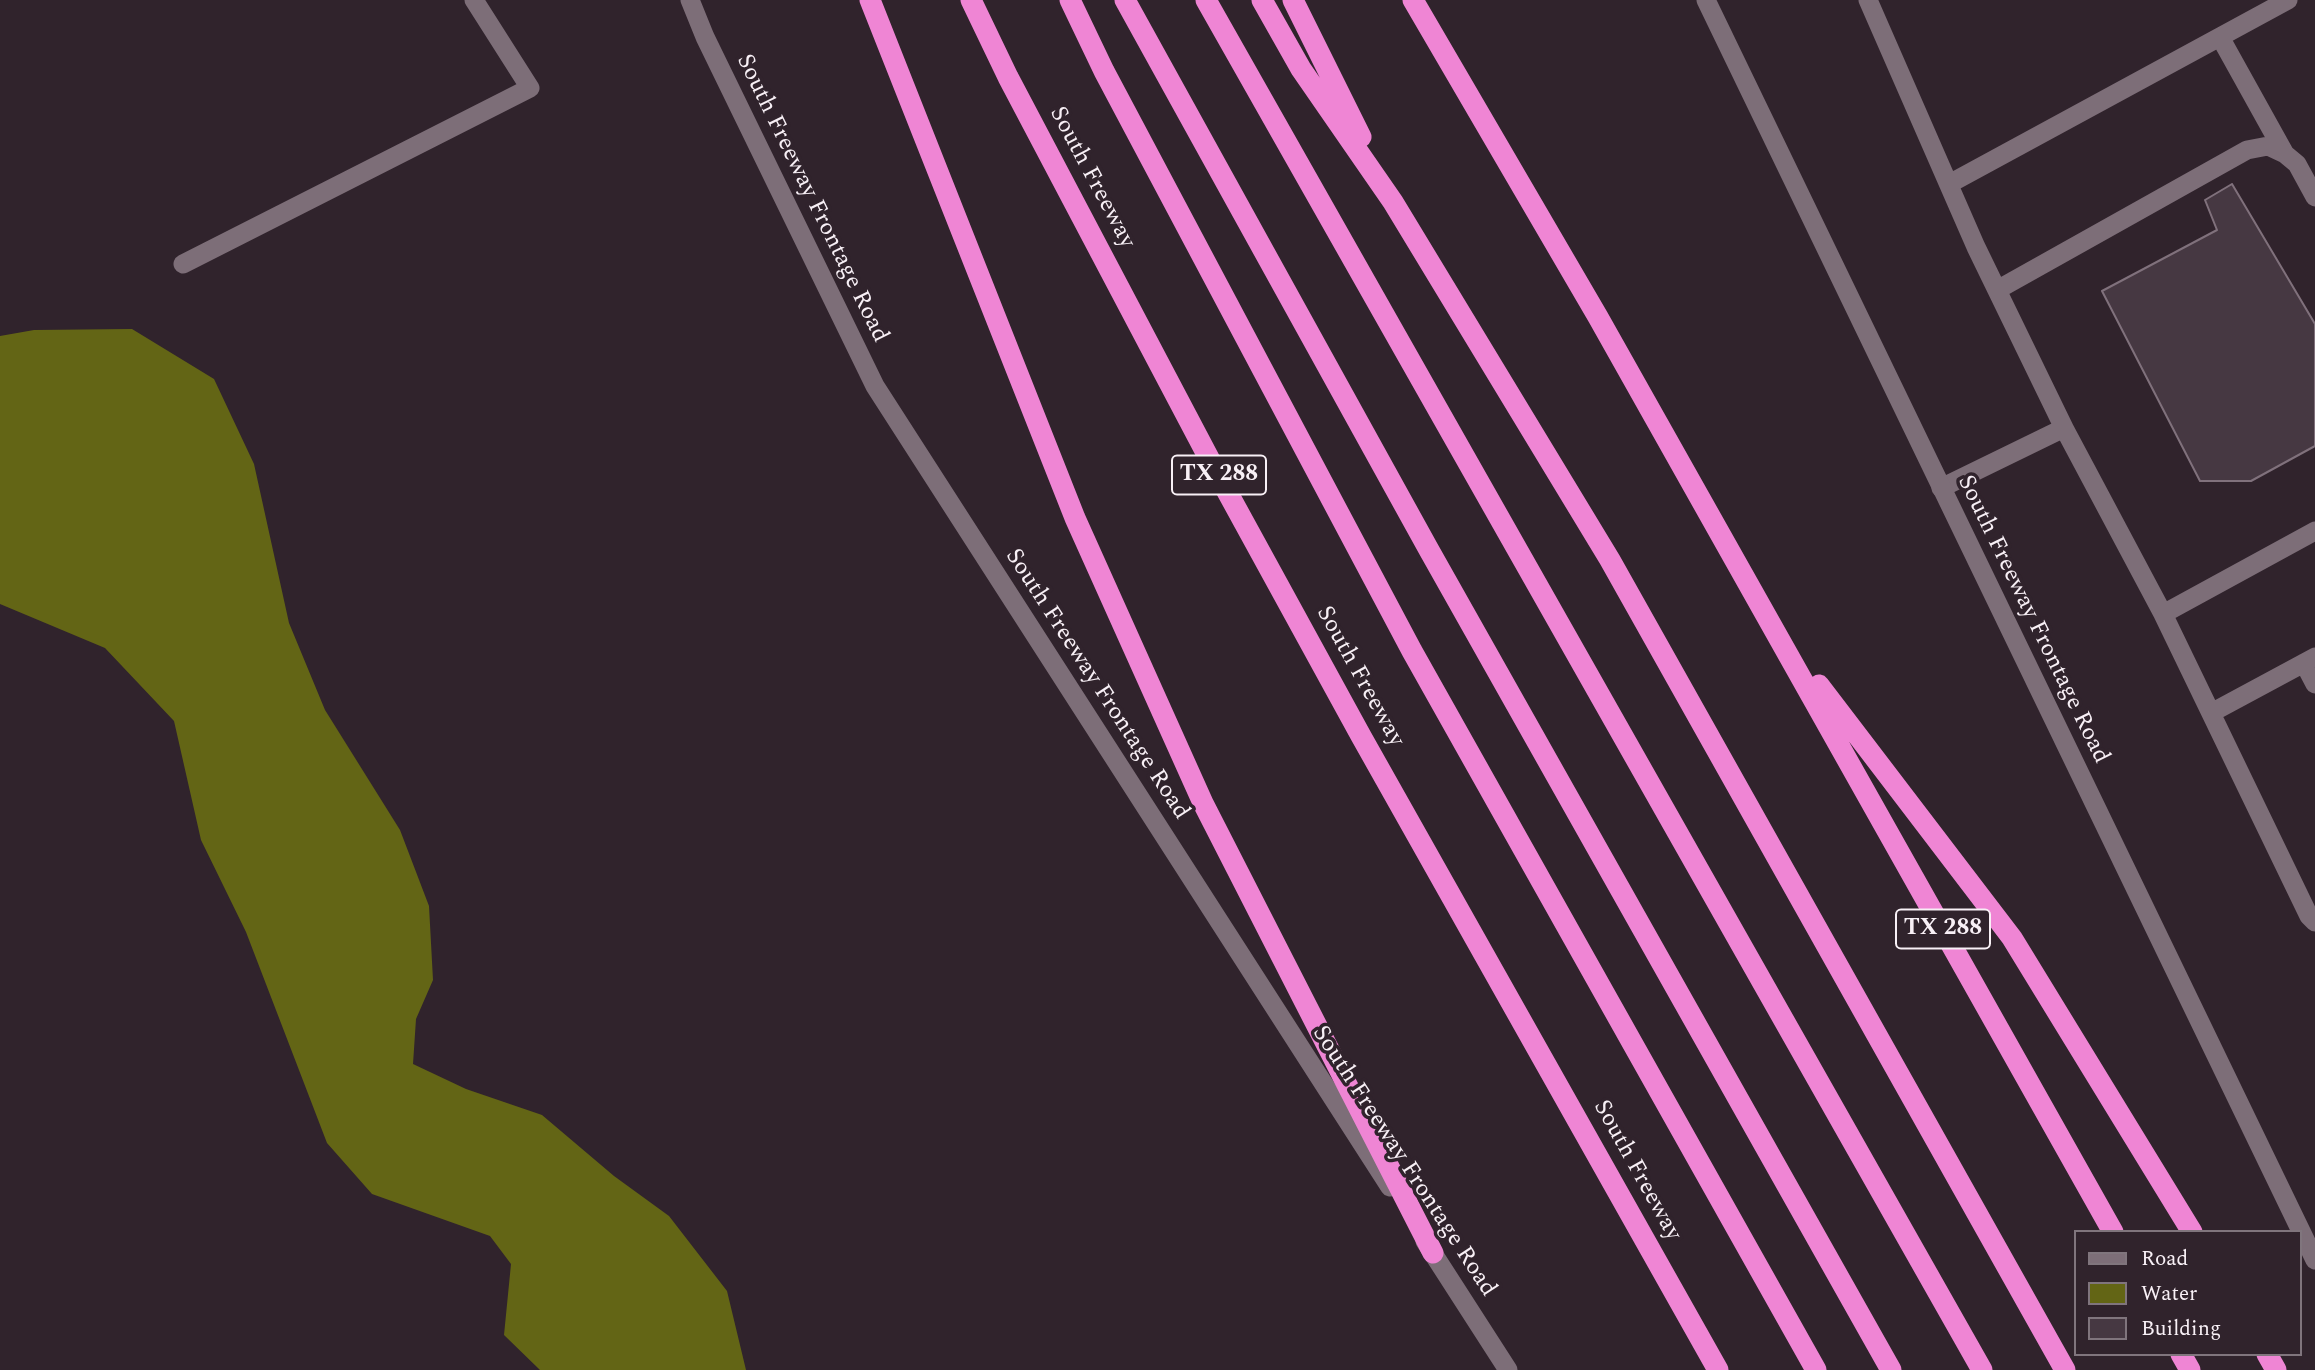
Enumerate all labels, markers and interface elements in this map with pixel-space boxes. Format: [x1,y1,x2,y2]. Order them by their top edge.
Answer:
street label: South Freeway Frontage Road [729,50,893,348]
street label: South Freeway [1042,102,1140,254]
road number: TX 288 [1172,456,1266,495]
street label: South Freeway Frontage Road [1950,471,2114,769]
street label: South Freeway Frontage Road [998,544,1194,826]
street label: South Freeway [1309,602,1409,752]
road number: TX 288 [1896,910,1990,948]
street label: South Freeway Frontage Road [1305,1021,1501,1303]
street label: South Freeway [1586,1096,1686,1246]
legend [2074,1230,2301,1356]
text: Road [2141,1243,2188,1275]
text: Water [2141,1278,2197,1310]
text: Building [2141,1313,2221,1345]

